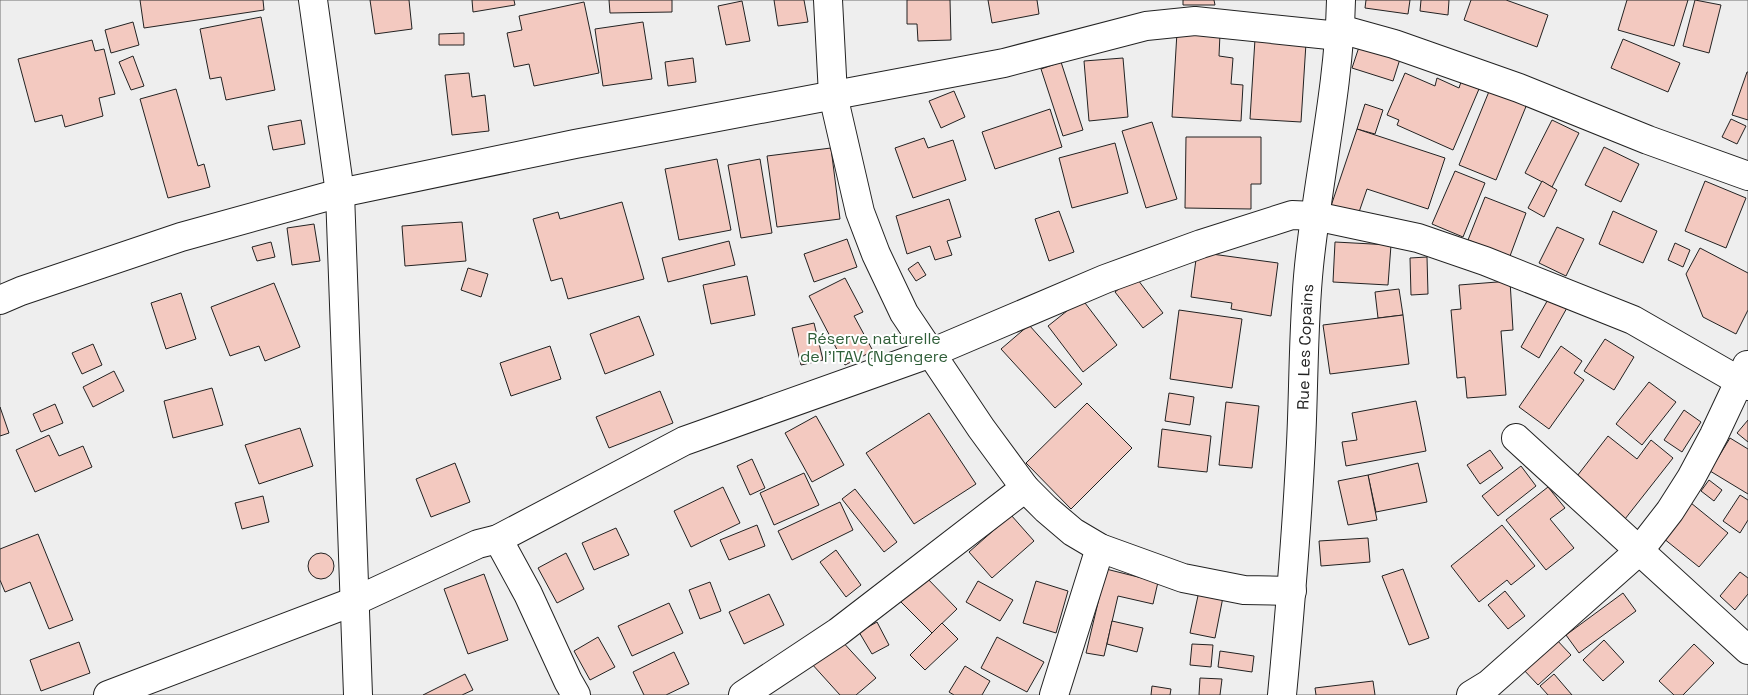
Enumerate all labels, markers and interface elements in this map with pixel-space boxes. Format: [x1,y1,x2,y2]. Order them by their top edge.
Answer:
street label: Rue Les Copains [1292,283,1318,410]
park label: Réserve naturelle de l'ITAV (Ngengere [800,328,948,367]

